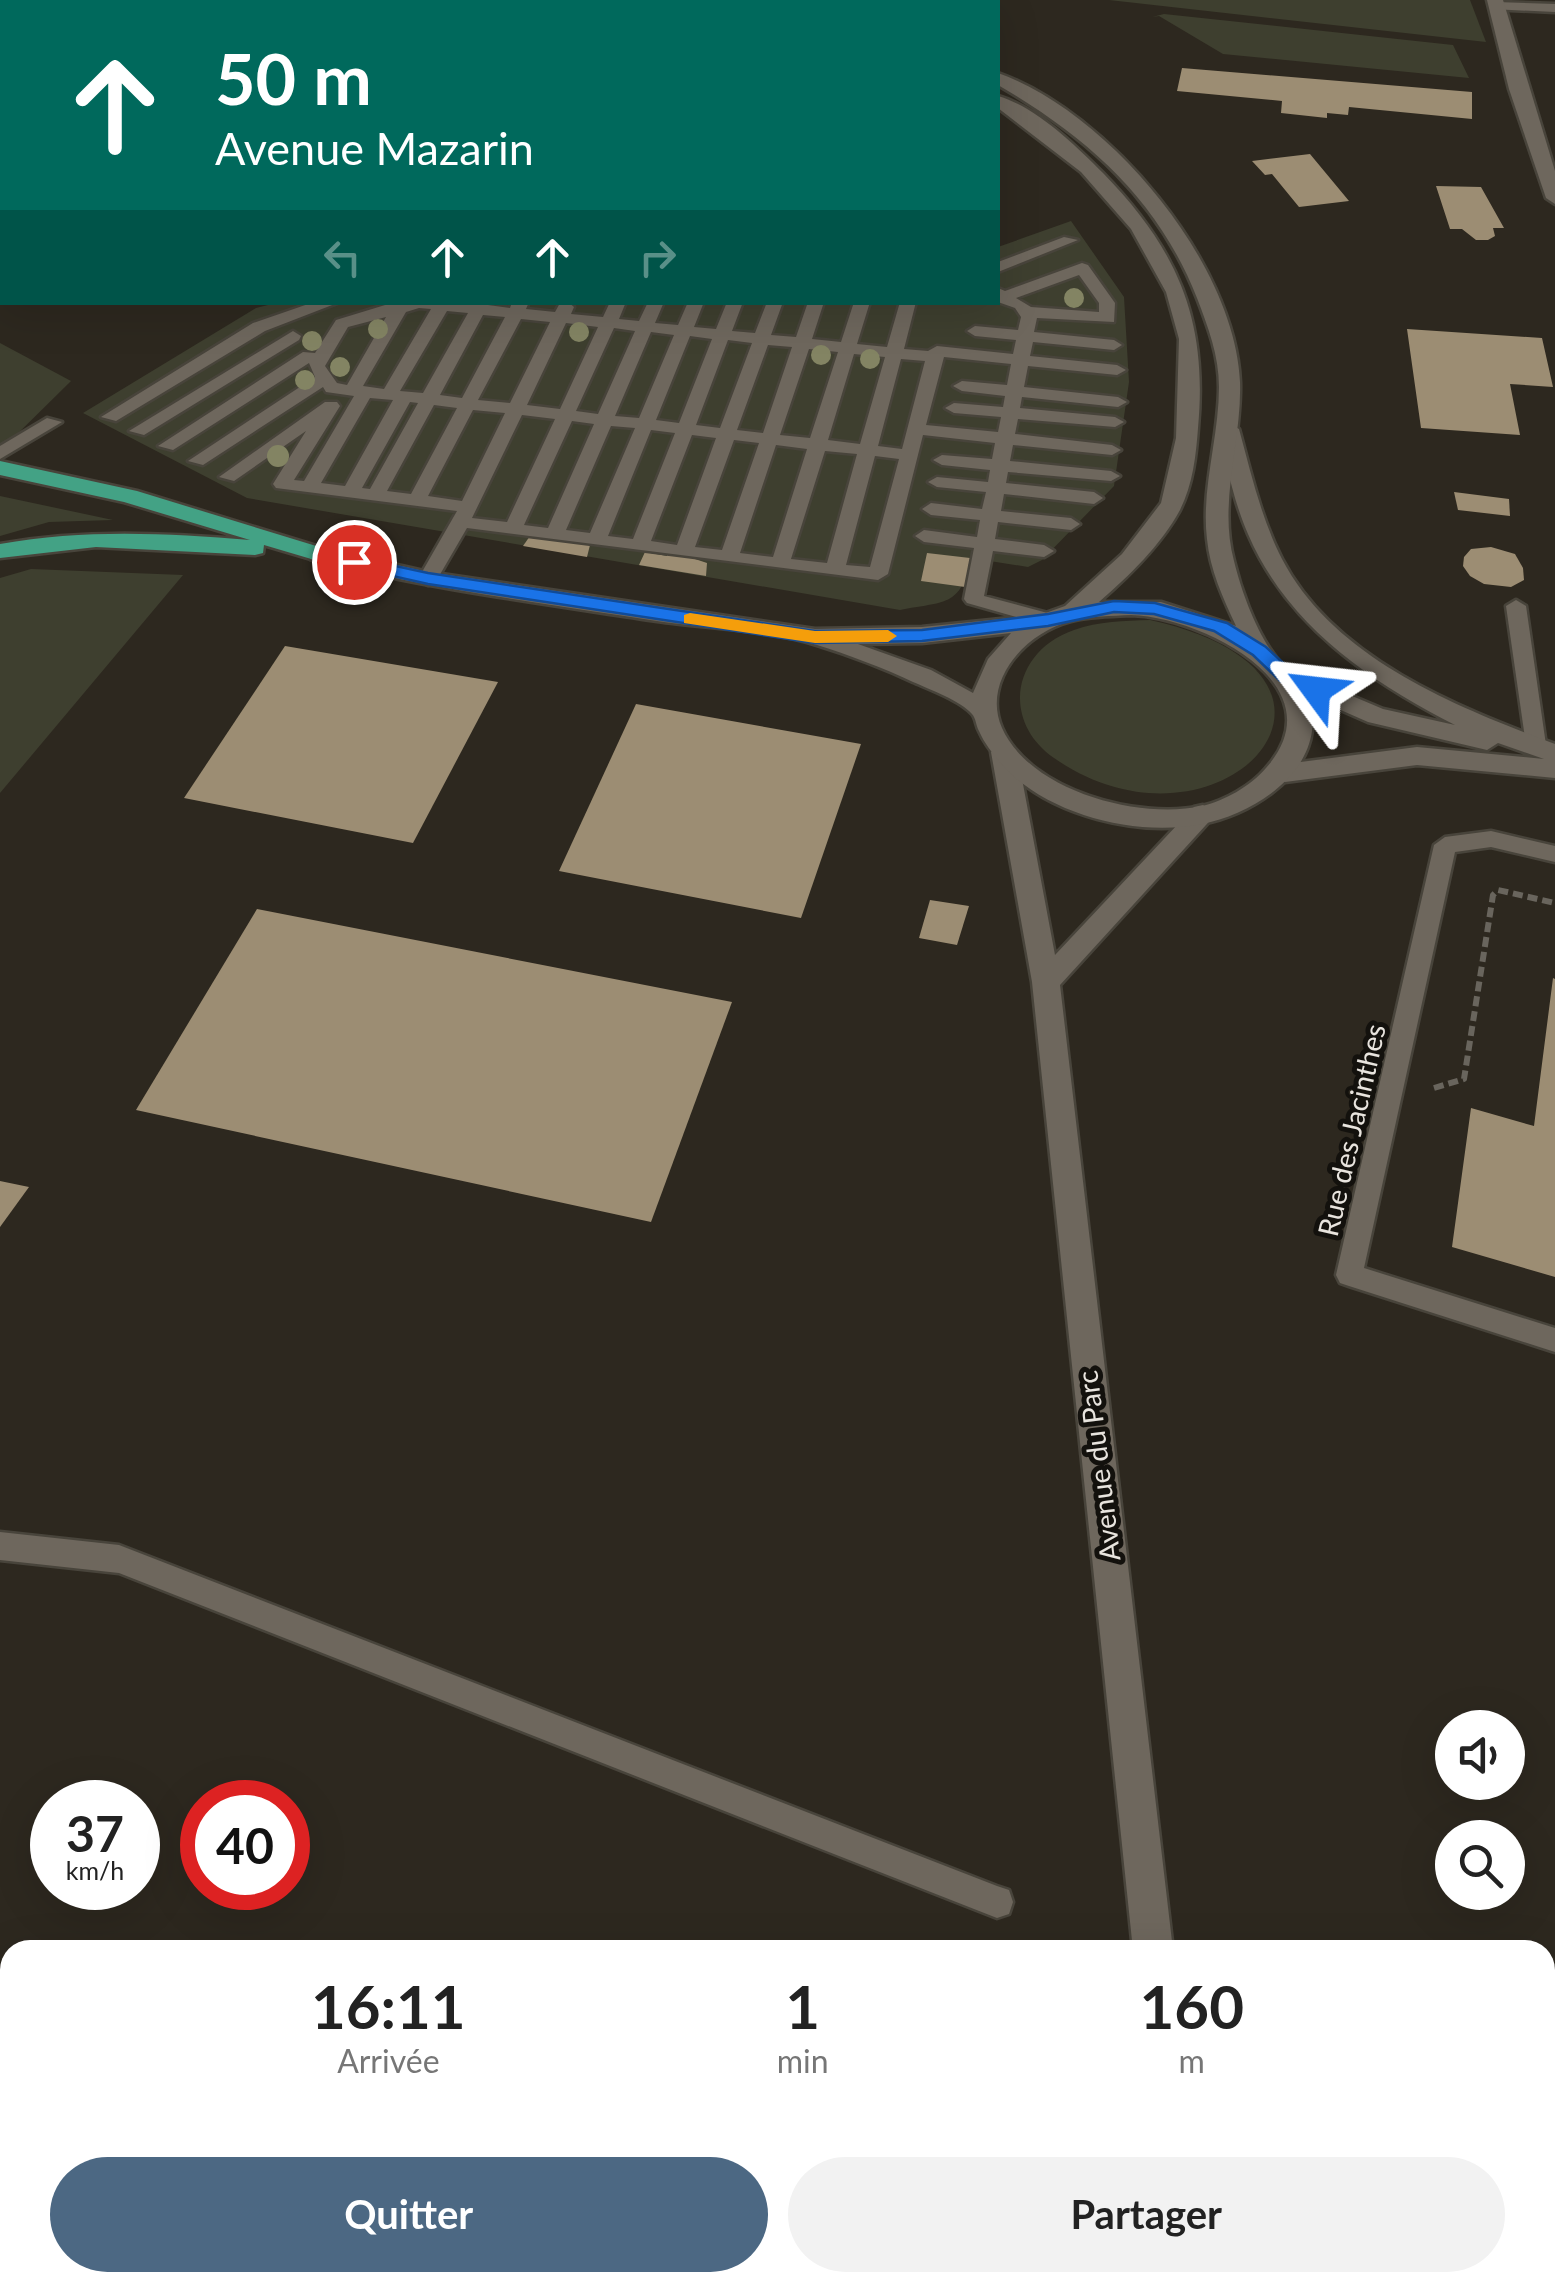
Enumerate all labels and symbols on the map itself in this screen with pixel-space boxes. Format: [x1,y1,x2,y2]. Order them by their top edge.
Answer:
pin [312,520,397,605]
position arrow [1264,638,1368,742]
street label: Rue des Jacinthes [1310,1021,1392,1239]
street label: Avenue du Parc [1069,1369,1127,1563]
speed limit sign: 40 [180,1780,310,1910]

